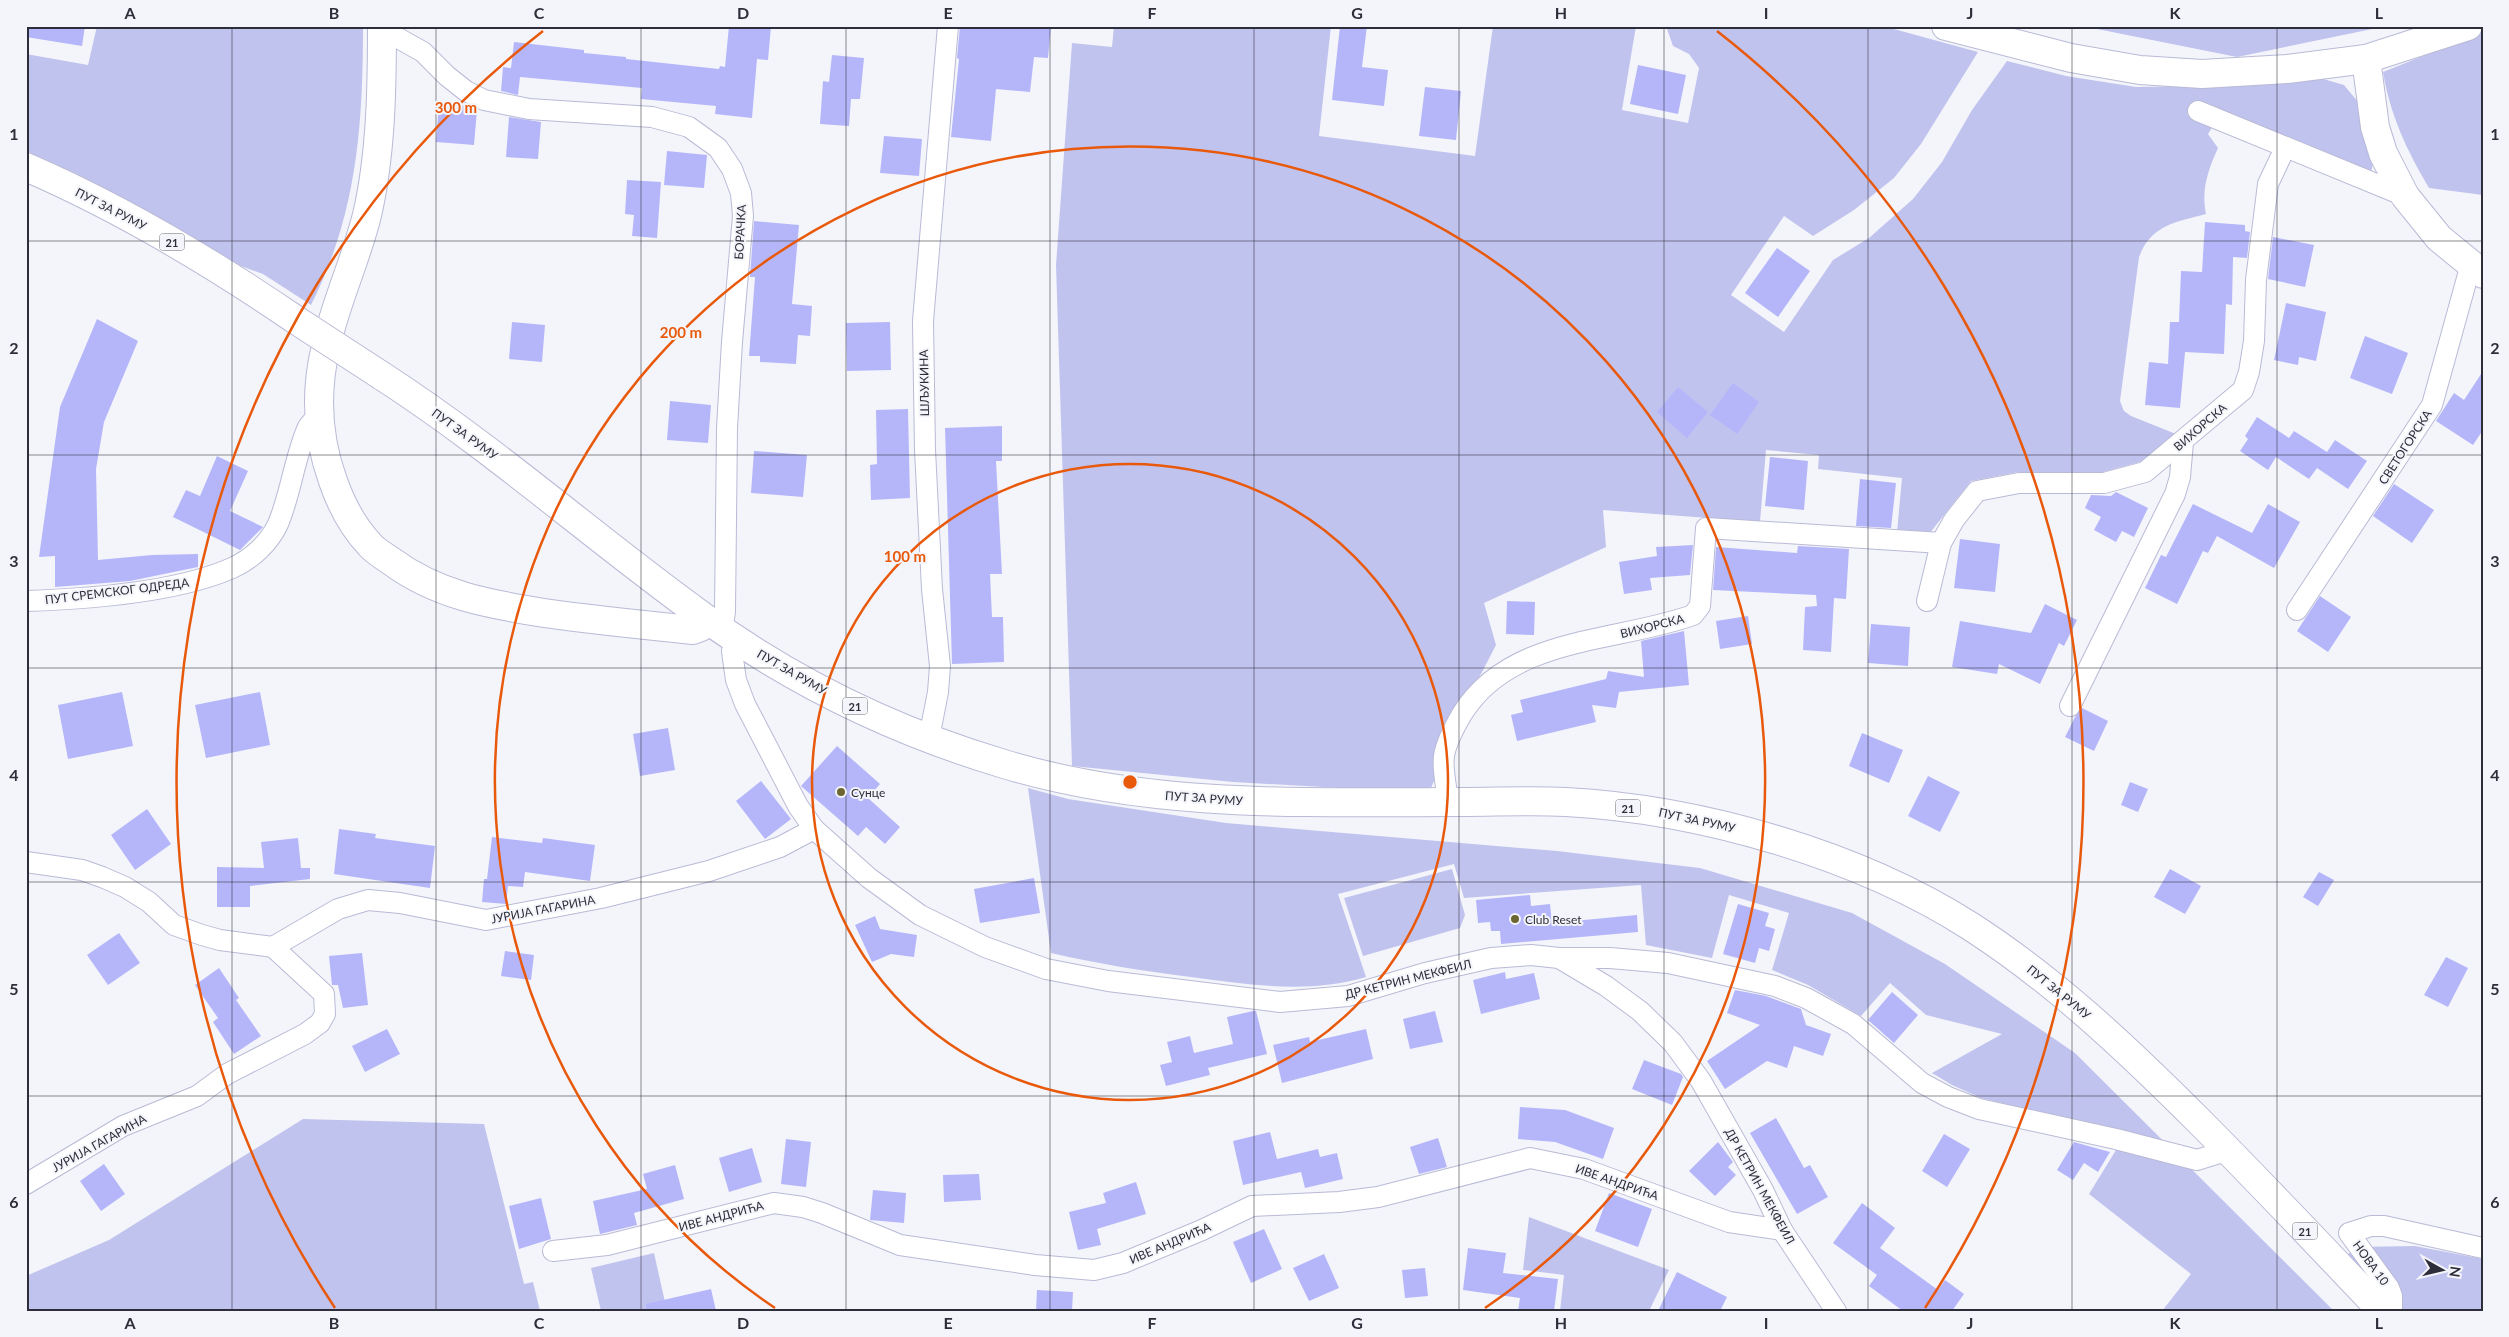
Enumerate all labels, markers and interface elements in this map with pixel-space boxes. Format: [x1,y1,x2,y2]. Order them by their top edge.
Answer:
text: A [123,3,136,22]
text: B [329,3,339,22]
text: C [534,3,545,22]
text: D [737,3,749,22]
text: E [943,3,953,22]
text: F [1147,3,1157,22]
text: G [1351,3,1363,22]
text: H [1555,3,1567,22]
text: I [1764,3,1768,22]
text: J [1967,3,1973,22]
text: K [2170,3,2182,22]
text: L [2375,3,2384,22]
text: 300 m [435,98,477,116]
text: 1 [9,124,19,143]
text: 1 [2490,124,2500,143]
street label: ПУТ ЗА РУМУ [73,185,150,234]
street label: БОРАЧКА [731,203,749,260]
road number: 21 [160,233,184,250]
text: 200 m [660,323,702,341]
text: 2 [9,338,19,357]
text: 2 [2490,338,2500,357]
street label: ШЉУКИНА [916,349,932,417]
street label: ВИХОРСКА [2170,399,2230,454]
street label: ПУТ ЗА РУМУ [429,405,501,463]
street label: СВЕТОГОРСКА [2375,406,2435,487]
text: 100 m [884,547,926,565]
text: 3 [9,551,19,570]
text: 3 [2490,551,2500,570]
street label: ПУТ СРЕМСКОГ ОДРЕДА [44,575,191,607]
street label: ВИХОРСКА [1618,611,1686,641]
street label: ПУТ ЗА РУМУ [755,646,830,698]
road number: 21 [842,698,868,714]
text: 4 [9,765,19,784]
text: 4 [2490,765,2500,784]
centre of rings [1121,773,1139,791]
place label: Сунце [851,785,885,800]
marker: Сунце [835,786,847,798]
street label: ПУТ ЗА РУМУ [1165,788,1244,808]
road number: 21 [1616,800,1640,816]
street label: ПУТ ЗА РУМУ [1657,805,1737,836]
street label: ЈУРИЈА ГАГАРИНА [490,891,597,926]
place label: Club Reset [1525,912,1582,927]
marker: Club Reset [1509,913,1521,925]
street label: ДР КЕТРИН МЕКФЕИЛ [1343,956,1473,1002]
street label: ПУТ ЗА РУМУ [2024,962,2094,1023]
text: 5 [9,979,19,998]
text: 5 [2490,979,2500,998]
street label: ЈУРИЈА ГАГАРИНА [49,1110,150,1175]
street label: ДР КЕТРИН МЕКФЕИЛ [1722,1125,1798,1247]
street label: ИВЕ АНДРИЋА [1573,1161,1661,1204]
text: 6 [9,1192,19,1211]
text: 6 [2490,1192,2500,1211]
street label: ИВЕ АНДРИЋА [677,1197,766,1235]
street label: ИВЕ АНДРИЋА [1127,1219,1214,1267]
road number: 21 [2292,1222,2318,1240]
street label: НОВА 10 [2350,1238,2392,1288]
north arrow [2416,1244,2466,1294]
text: N [2446,1265,2465,1278]
text: A [123,1313,136,1332]
text: B [329,1313,339,1332]
text: C [534,1313,545,1332]
text: D [737,1313,749,1332]
text: E [943,1313,953,1332]
text: F [1147,1313,1157,1332]
text: G [1351,1313,1363,1332]
text: H [1555,1313,1567,1332]
text: I [1764,1313,1768,1332]
text: J [1967,1313,1973,1332]
text: K [2170,1313,2182,1332]
text: L [2375,1313,2384,1332]

